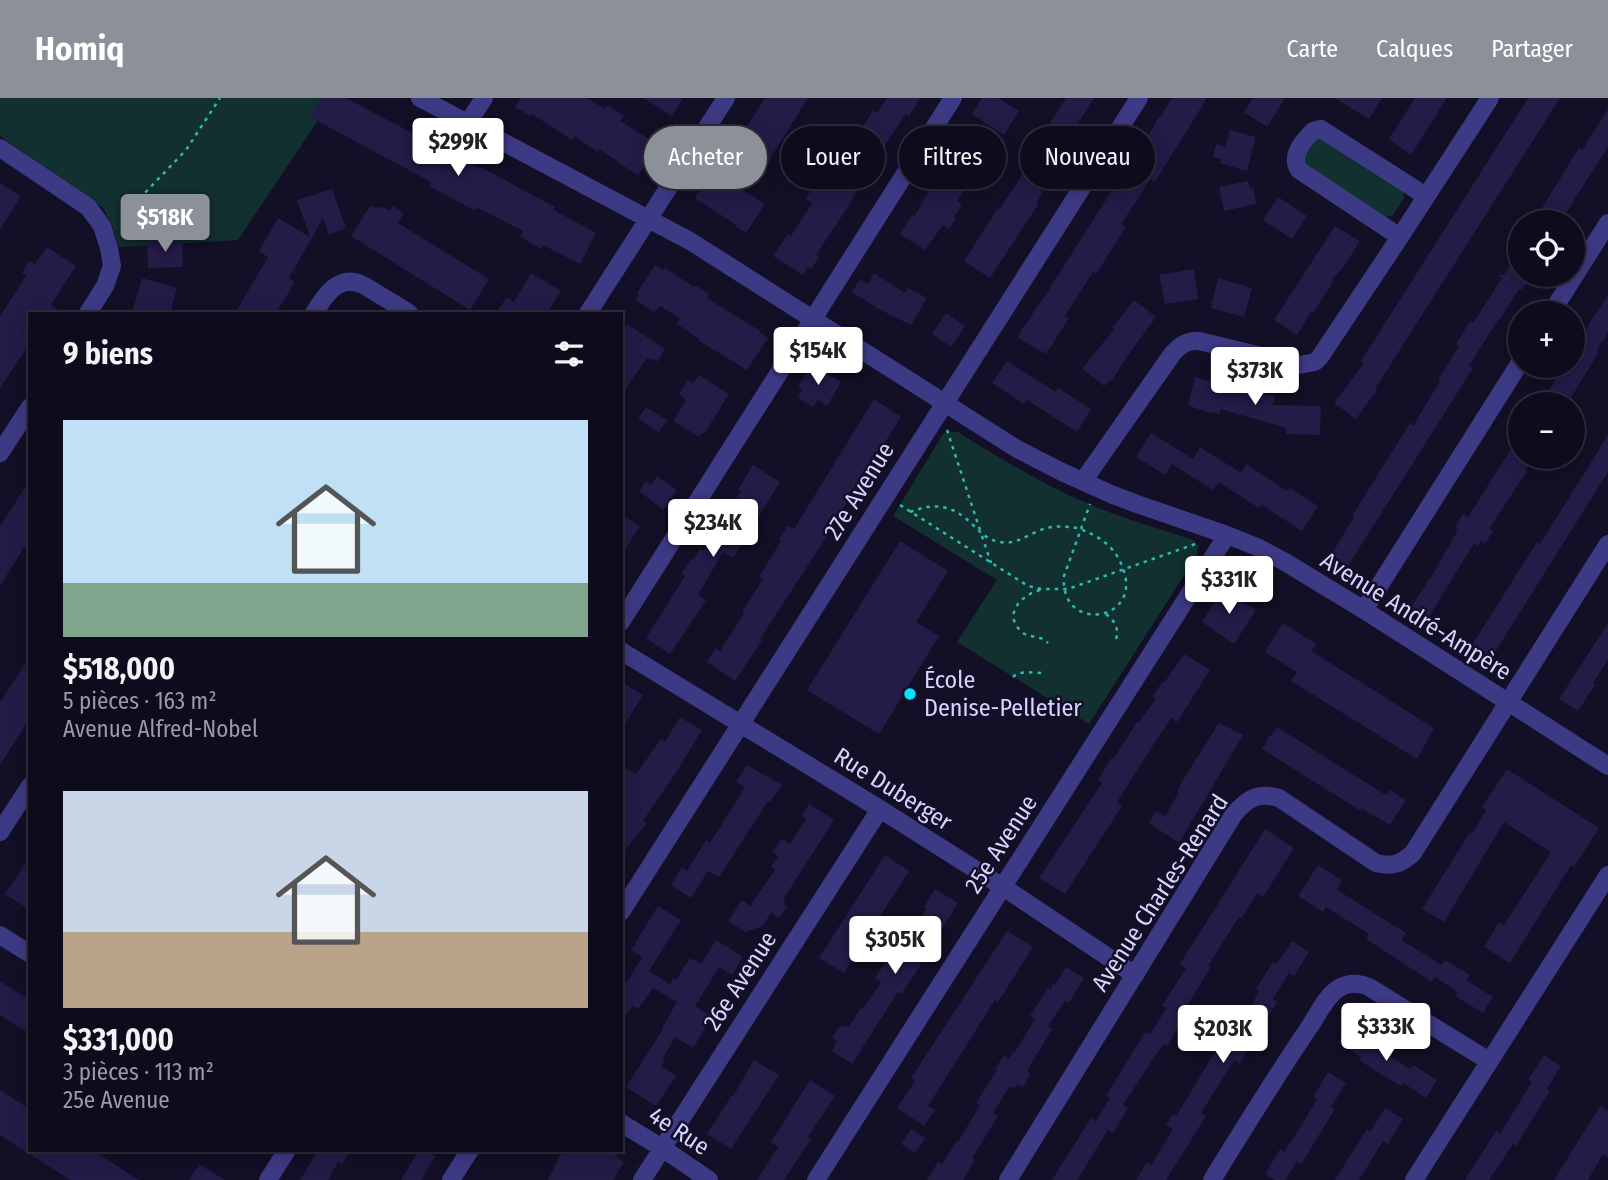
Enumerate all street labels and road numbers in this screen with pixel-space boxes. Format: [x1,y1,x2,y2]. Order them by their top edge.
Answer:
street label: 27e Avenue [818,437,900,545]
street label: Avenue André-Ampère [1316,546,1516,686]
street label: Rue Duberger [829,742,958,837]
street label: Avenue Charles-Renard [1086,789,1234,997]
street label: 25e Avenue [959,790,1043,898]
street label: 26e Avenue [698,926,782,1036]
street label: 4e Rue [643,1101,715,1161]

